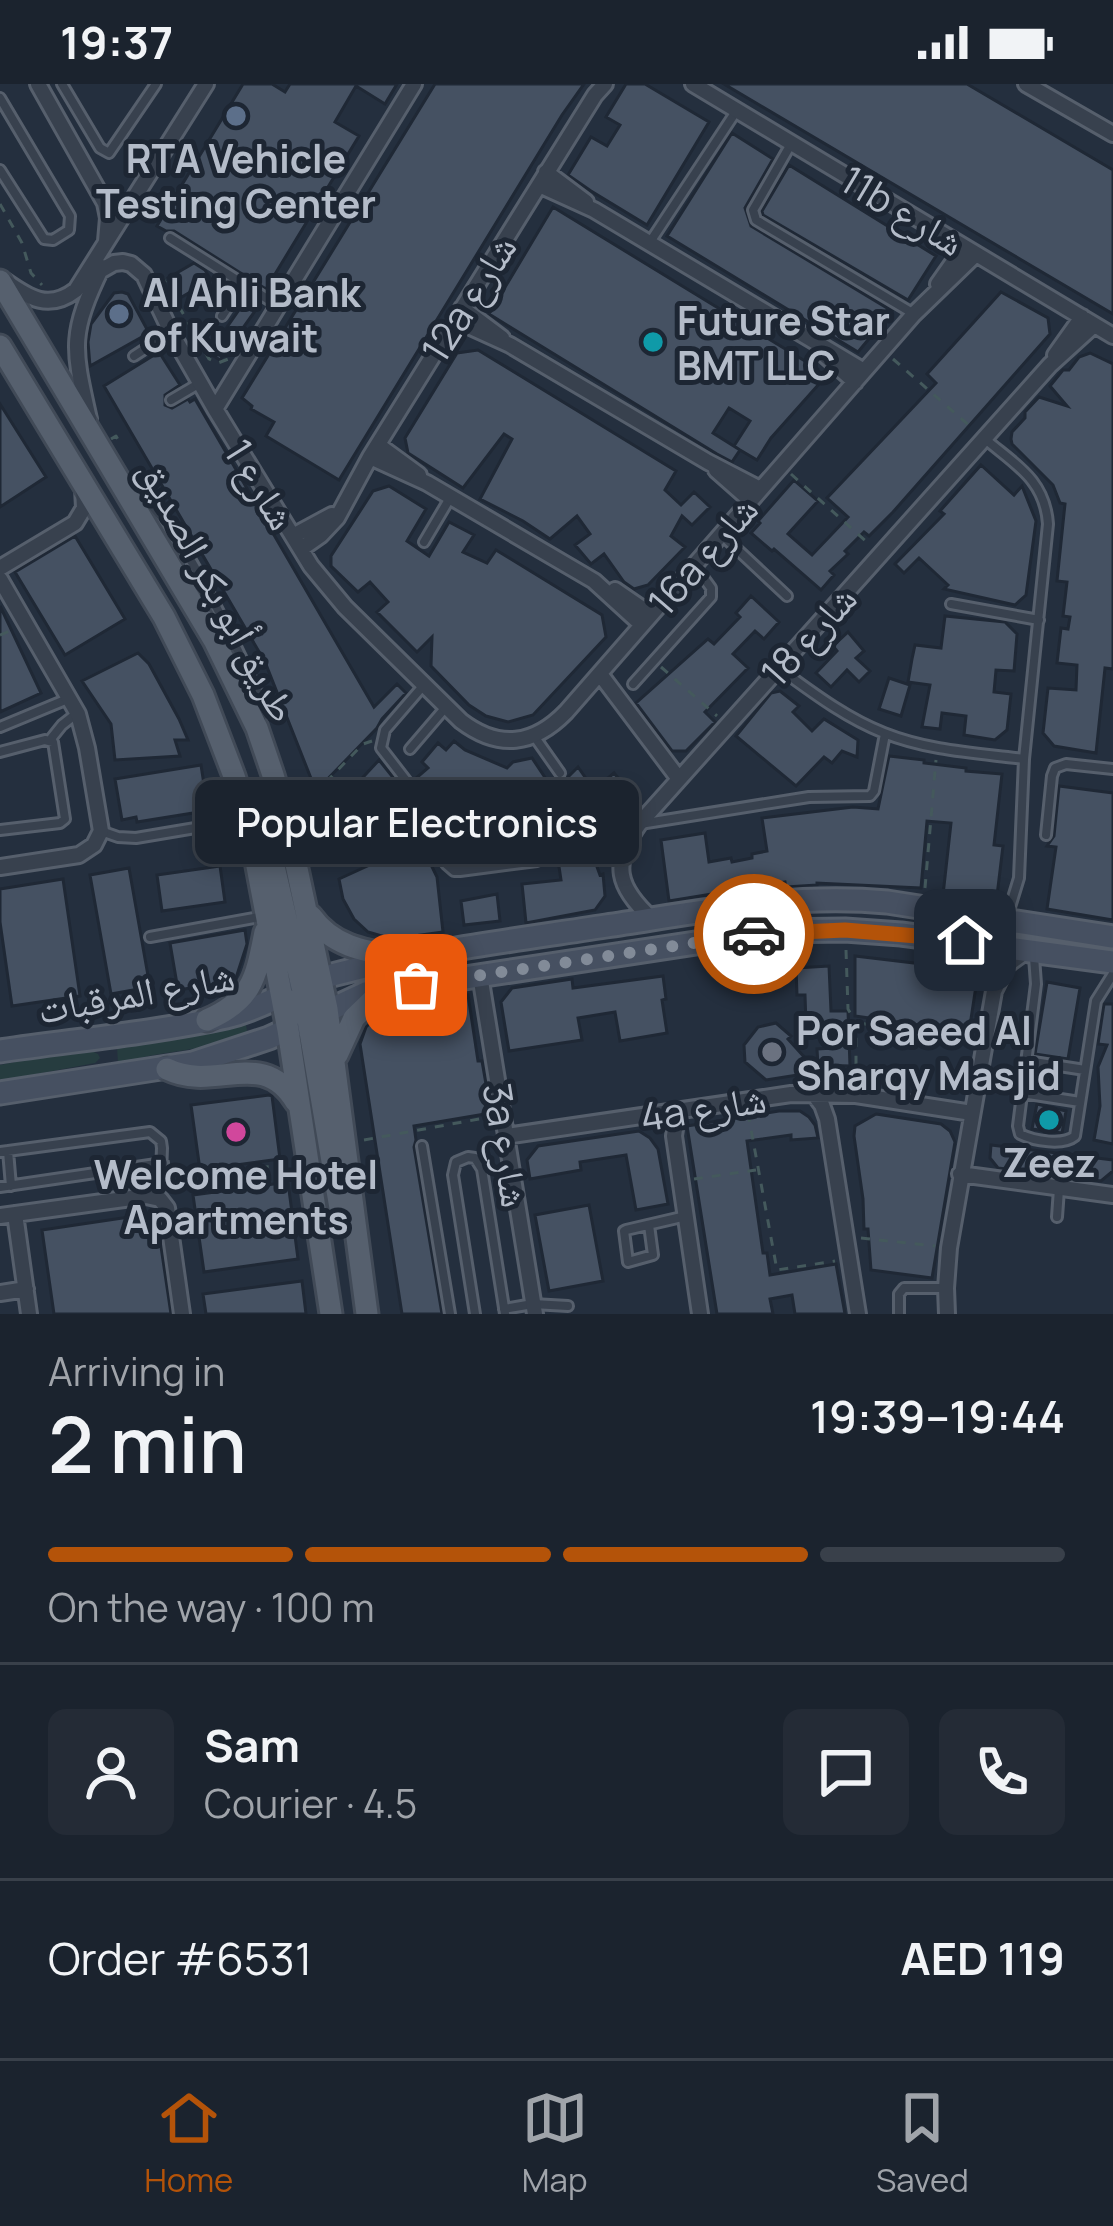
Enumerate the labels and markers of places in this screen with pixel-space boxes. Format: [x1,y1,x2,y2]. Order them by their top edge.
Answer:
marker: RTA Vehicle Testing Center [223,103,249,129]
place label: RTA Vehicle Testing Center [96,131,376,230]
place label: Al Ahli Bank of Kuwait [143,265,362,364]
place label: Future Star BMT LLC [677,293,890,392]
marker: Al Ahli Bank of Kuwait [106,301,132,327]
marker: Future Star BMT LLC [640,329,666,355]
callout: Popular Electronics [194,781,638,865]
pin [914,889,1016,991]
pin [365,934,467,1036]
place label: Por Saeed Al Sharqy Masjid [796,1003,1061,1102]
marker: Por Saeed Al Sharqy Masjid [759,1039,785,1065]
marker: Zeez [1036,1107,1062,1133]
marker: Welcome Hotel Apartments [223,1119,249,1145]
place label: Zeez [1002,1135,1096,1189]
place label: Welcome Hotel Apartments [94,1147,378,1246]

